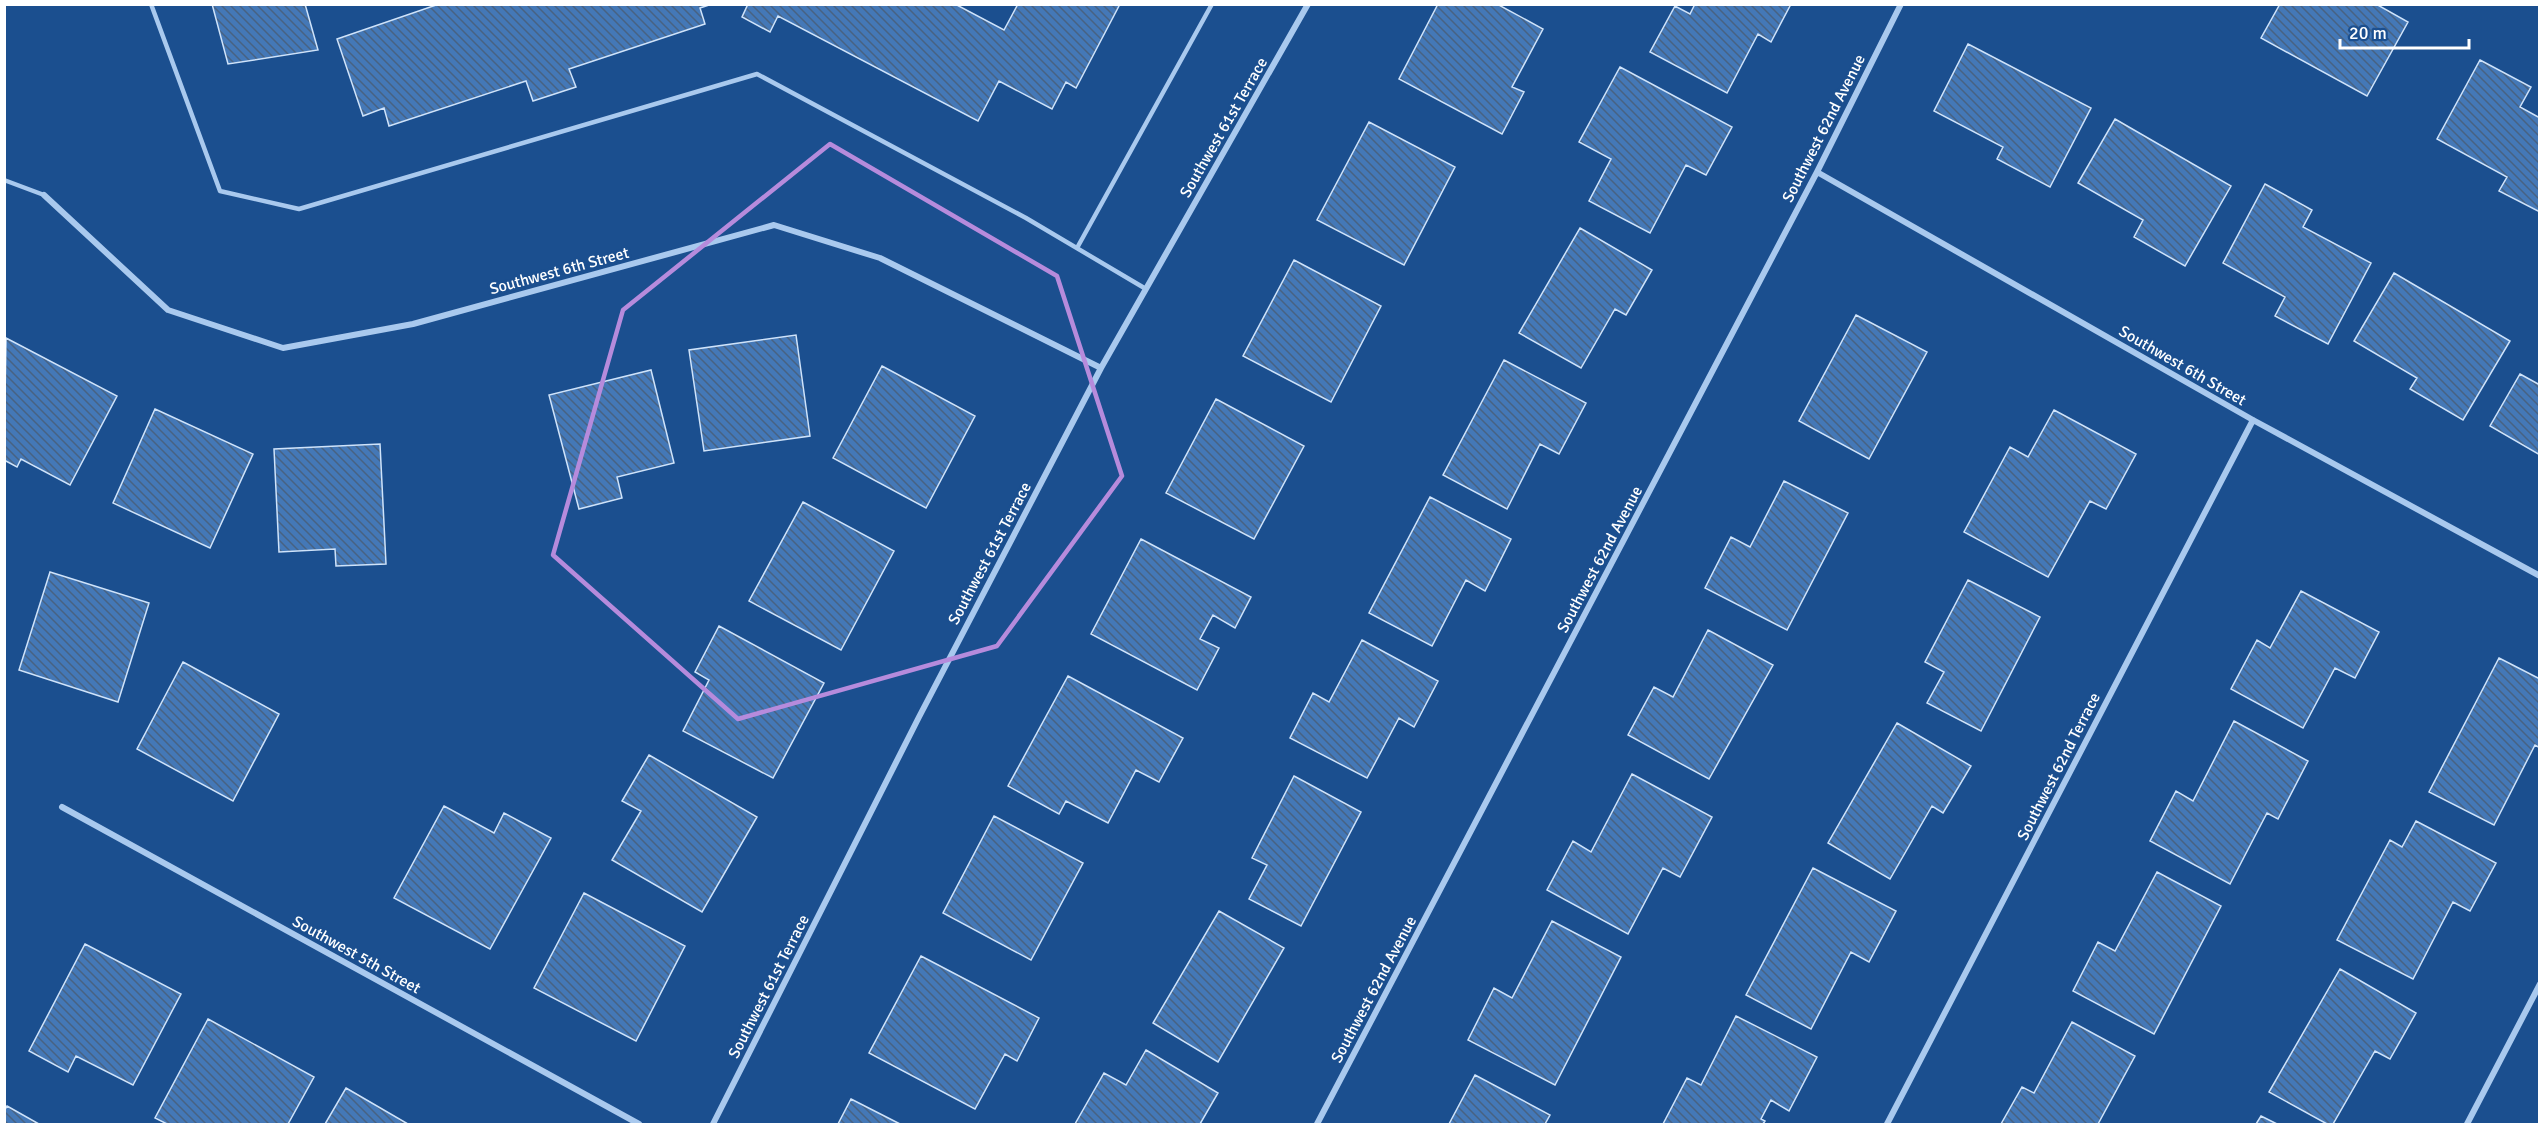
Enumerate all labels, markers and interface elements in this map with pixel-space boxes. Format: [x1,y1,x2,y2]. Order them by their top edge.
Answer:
scale bar [2340,12,2469,50]
text: 20 m [2349,22,2387,44]
street label: Southwest 62nd Avenue [1778,51,1870,206]
street label: Southwest 61st Terrace [1176,54,1272,201]
street label: Southwest 6th Street [487,243,632,299]
street label: Southwest 6th Street [2115,321,2250,411]
street label: Southwest 61st Terrace [944,479,1036,628]
street label: Southwest 62nd Avenue [1553,483,1647,636]
street label: Southwest 62nd Terrace [2013,689,2105,844]
street label: Southwest 5th Street [289,911,425,999]
street label: Southwest 61st Terrace [724,911,814,1062]
street label: Southwest 62nd Avenue [1327,913,1421,1066]

